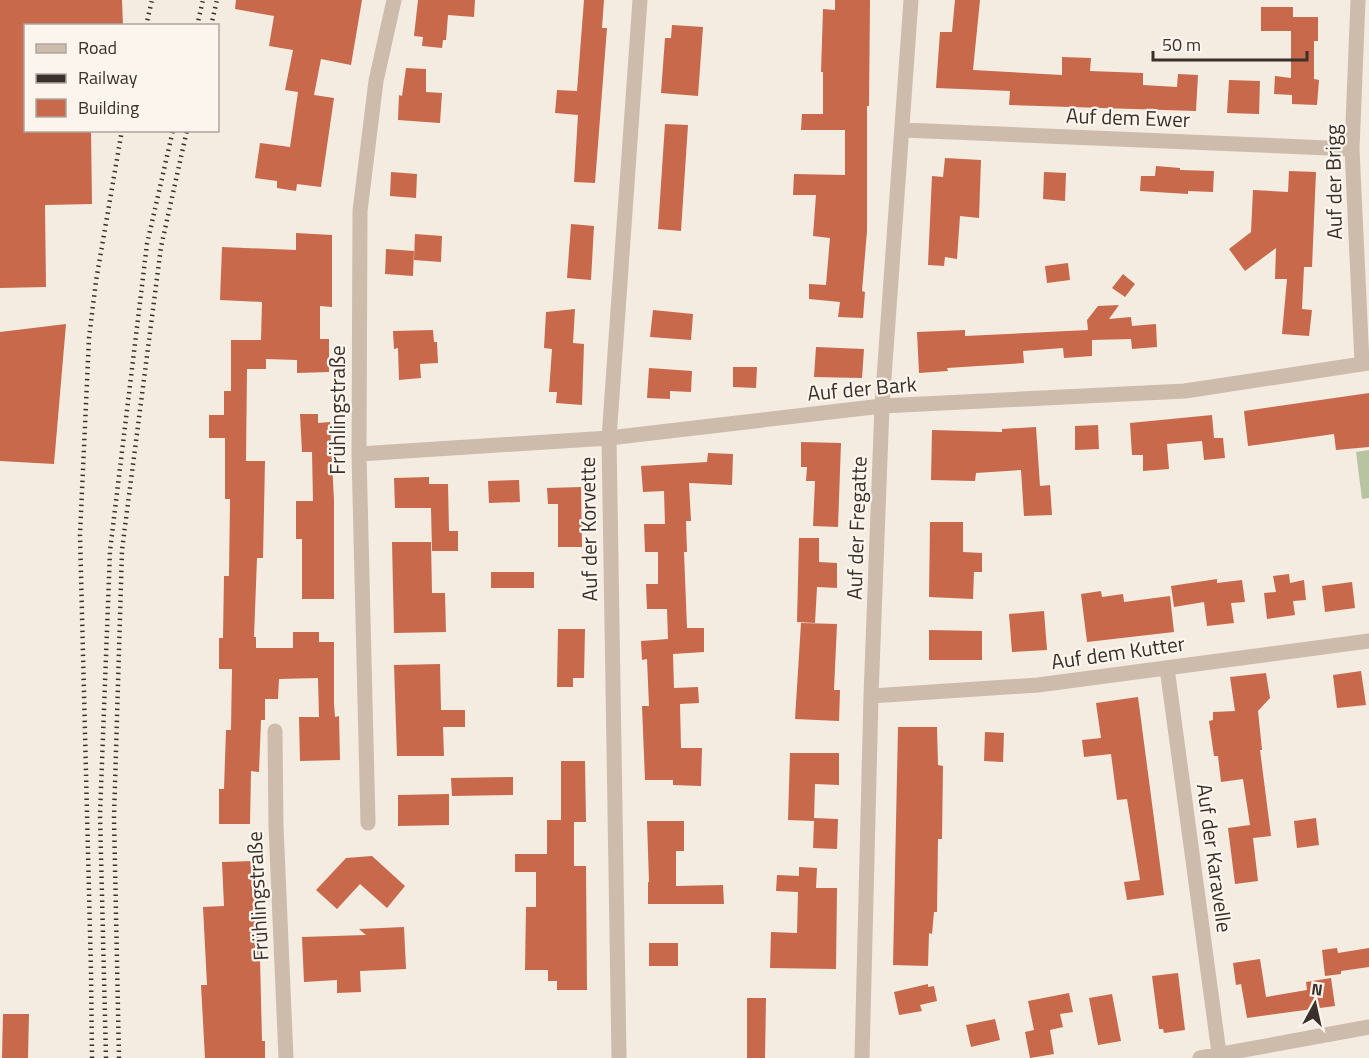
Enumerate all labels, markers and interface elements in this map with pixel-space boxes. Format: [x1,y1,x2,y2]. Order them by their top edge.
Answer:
legend [24,24,219,132]
scale bar [1153,24,1308,62]
text: 50 m [1162,31,1201,58]
text: Road [78,34,117,61]
text: Railway [78,64,138,91]
text: Building [78,94,139,121]
street label: Auf dem Ewer [1065,99,1191,135]
street label: Auf der Brigg [1316,124,1350,240]
street label: Frühlingstraße [321,345,353,475]
street label: Auf der Bark [806,367,918,409]
street label: Auf der Korvette [571,456,605,602]
street label: Auf der Fregatte [838,456,874,600]
street label: Auf dem Kutter [1049,627,1187,677]
street label: Auf der Karavelle [1189,781,1241,934]
street label: Frühlingstraße [238,831,276,962]
north arrow [1285,974,1345,1034]
text: N [1310,976,1324,1002]

